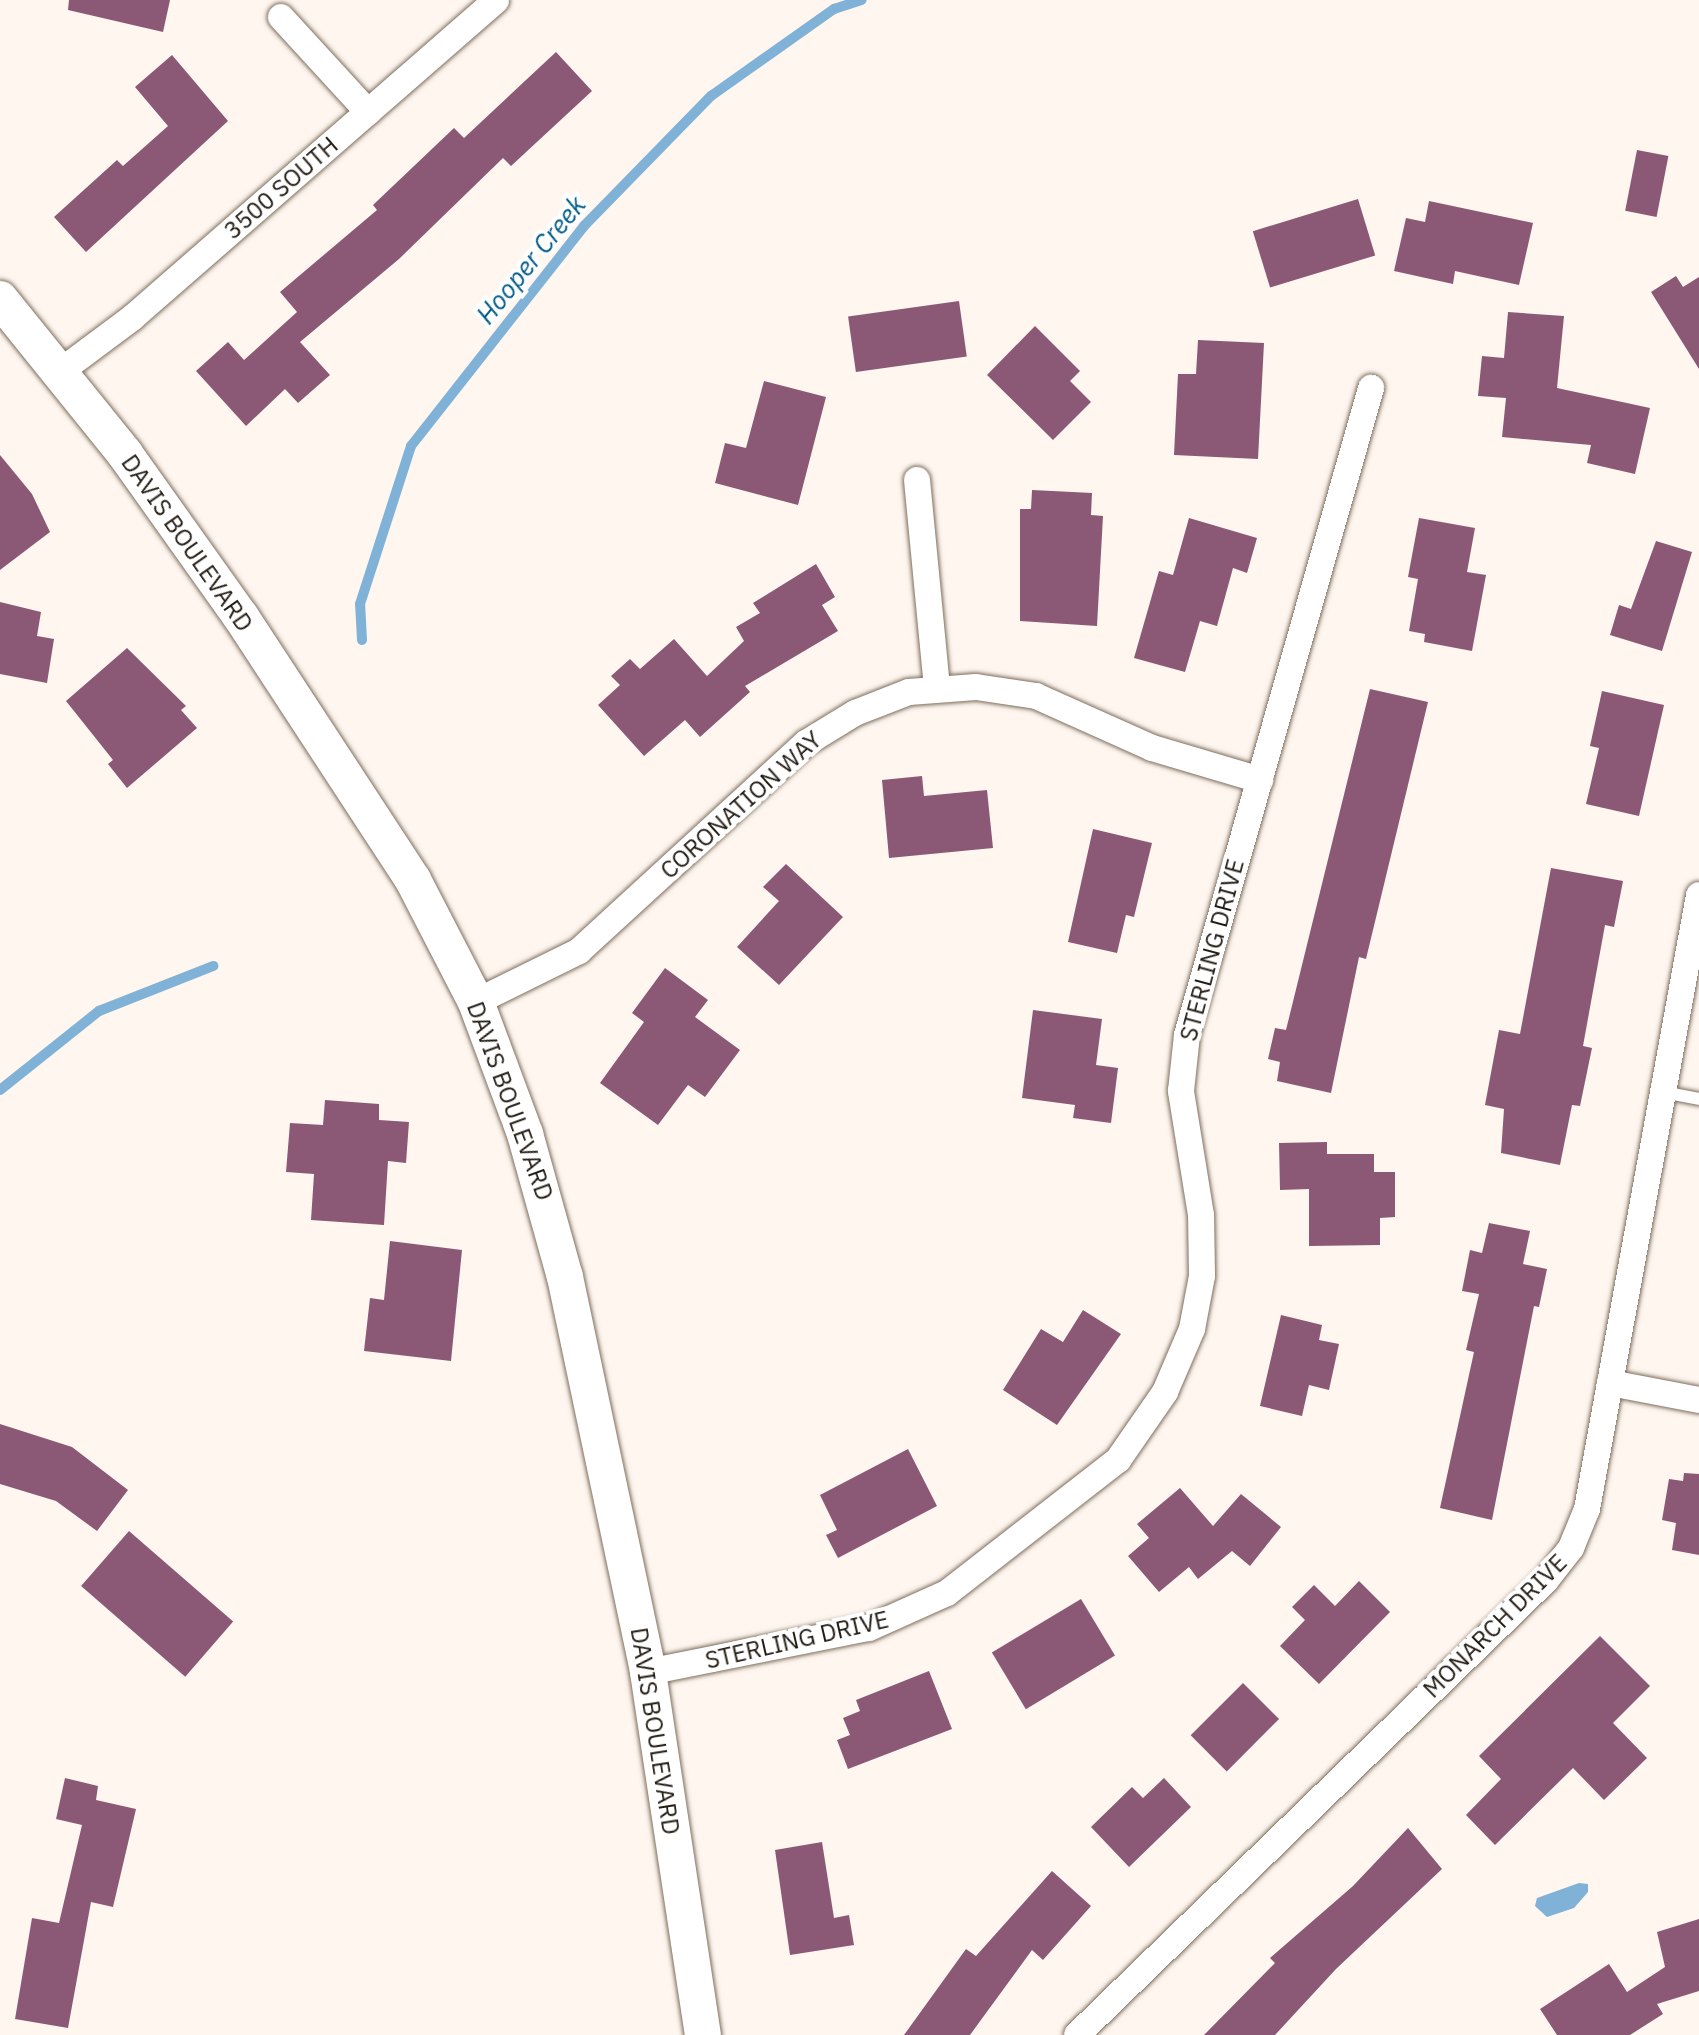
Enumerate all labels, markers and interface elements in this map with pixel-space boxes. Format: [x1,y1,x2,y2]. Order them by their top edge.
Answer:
street label: 3500 SOUTH [218,131,344,245]
water label: Hooper Creek [470,190,592,330]
street label: DAVIS BOULEVARD [115,449,259,637]
street label: CORONATION WAY [655,725,827,885]
street label: STERLING DRIVE [1174,856,1250,1044]
street label: DAVIS BOULEVARD [461,998,559,1204]
street label: MONARCH DRIVE [1417,1548,1573,1704]
street label: STERLING DRIVE [703,1605,891,1675]
street label: DAVIS BOULEVARD [624,1625,686,1837]

